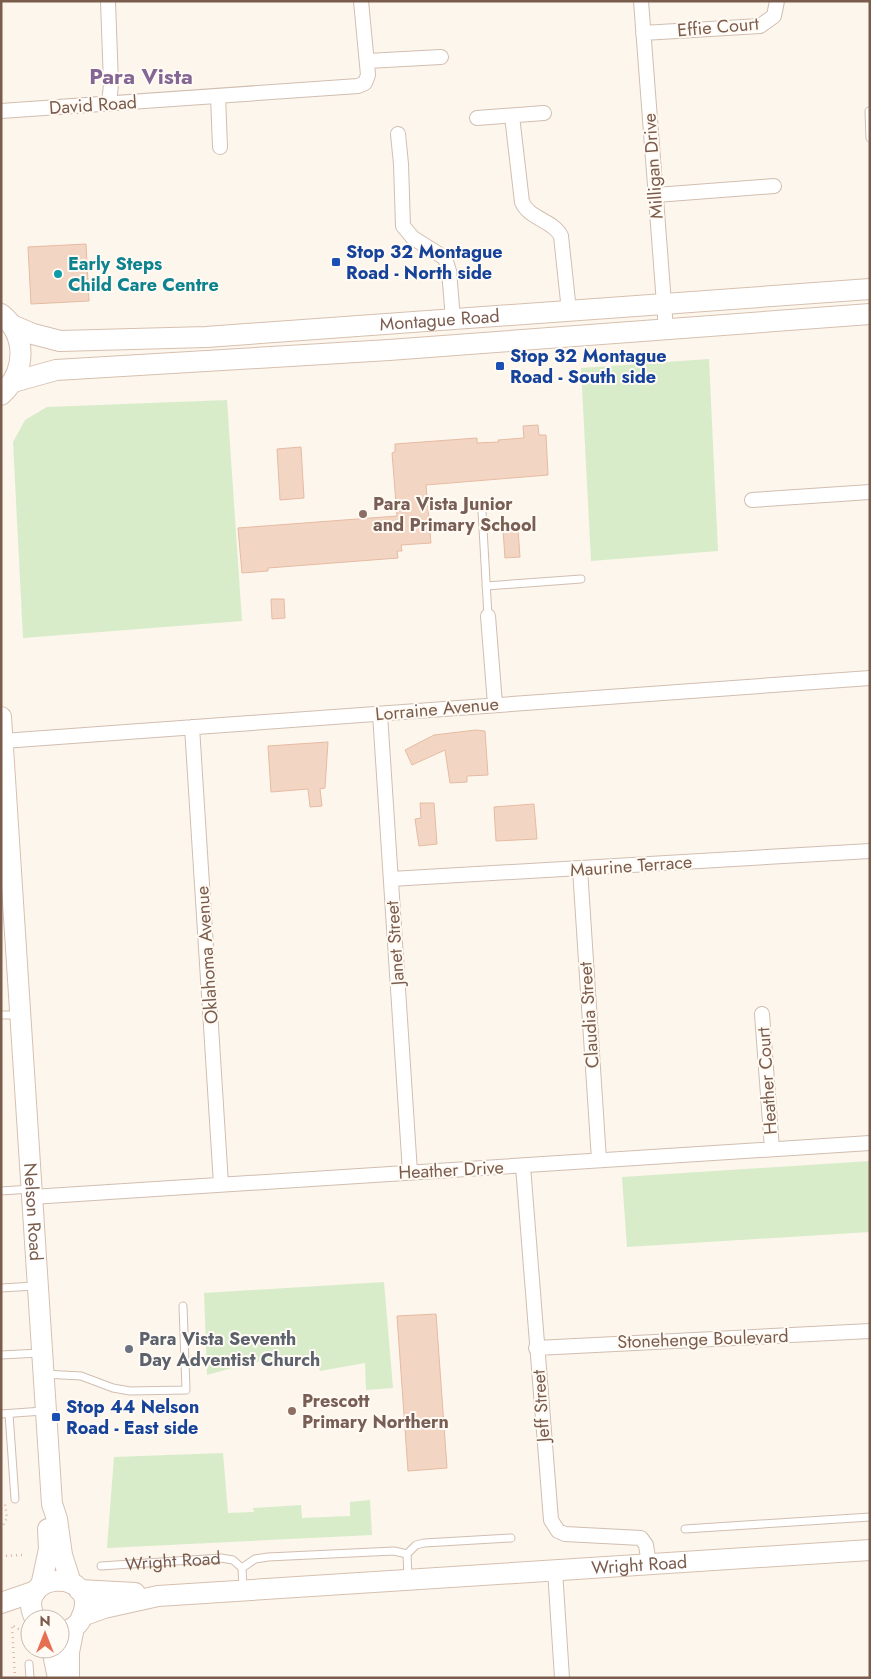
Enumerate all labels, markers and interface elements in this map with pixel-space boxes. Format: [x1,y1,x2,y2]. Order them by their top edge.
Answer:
street label: Effie Court [676,10,760,44]
district label: Para Vista [89,60,193,92]
street label: David Road [48,89,138,121]
street label: Milligan Drive [636,112,670,220]
place label: Stop 32 Montague Road - North side [346,239,503,286]
place label: Early Steps Child Care Centre [68,251,219,298]
marker: Stop 32 Montague Road - North side [330,256,342,268]
marker: Early Steps Child Care Centre [52,268,64,280]
street label: Montague Road [379,303,500,337]
place label: Stop 32 Montague Road - South side [510,343,667,390]
marker: Stop 32 Montague Road - South side [494,360,506,372]
place label: Para Vista Junior and Primary School [373,491,536,538]
marker: Para Vista Junior and Primary School [357,508,369,520]
street label: Lorraine Avenue [374,691,500,727]
street label: Maurine Terrace [569,849,693,883]
street label: Oklahoma Avenue [189,885,225,1025]
street label: Janet Street [379,899,411,988]
street label: Claudia Street [572,960,606,1069]
street label: Heather Court [750,1026,784,1136]
street label: Heather Drive [398,1154,504,1186]
street label: Nelson Road [17,1162,49,1262]
street label: Stonehenge Boulevard [617,1323,789,1355]
place label: Para Vista Seventh Day Adventist Church [139,1326,320,1373]
marker: Para Vista Seventh Day Adventist Church [123,1343,135,1355]
street label: Jeff Street [525,1368,557,1445]
place label: Prescott Primary Northern [302,1388,449,1435]
place label: Stop 44 Nelson Road - East side [66,1394,199,1441]
marker: Prescott Primary Northern [286,1405,298,1417]
marker: Stop 44 Nelson Road - East side [50,1411,62,1423]
street label: Wright Road [124,1545,221,1577]
street label: Wright Road [591,1549,688,1581]
north arrow [20,1609,70,1659]
text: N [39,1611,51,1631]

